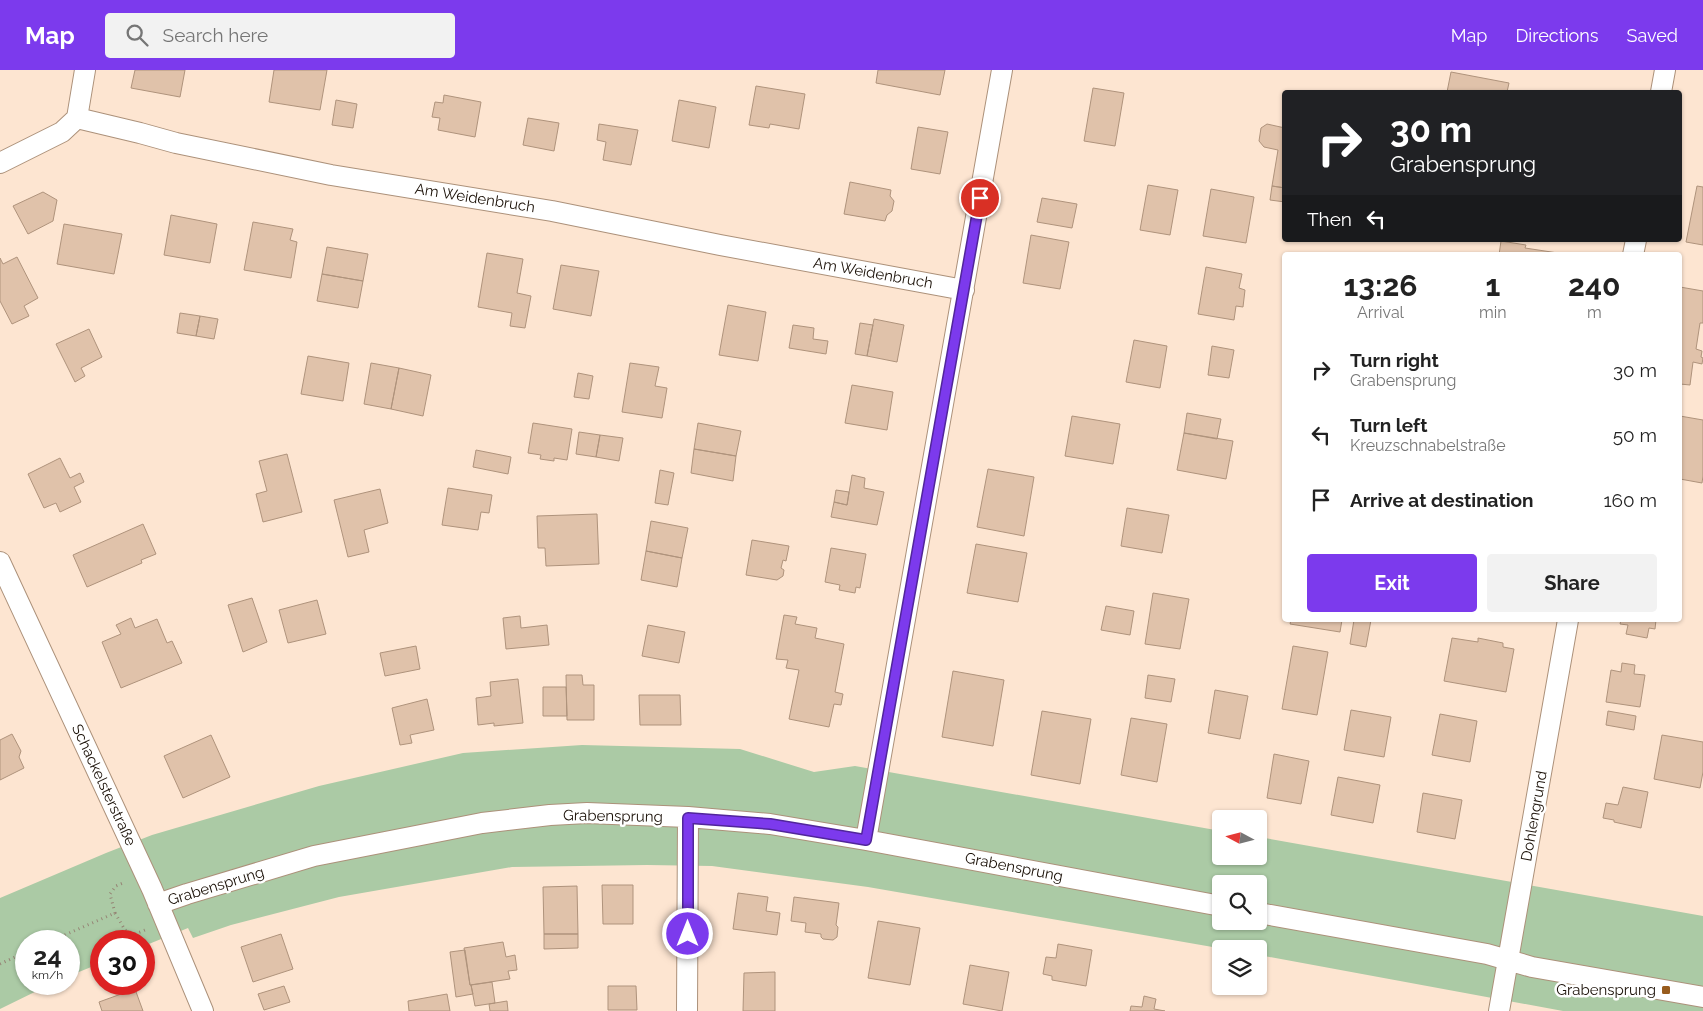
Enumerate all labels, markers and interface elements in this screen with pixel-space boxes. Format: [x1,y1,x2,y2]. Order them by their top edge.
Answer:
search box [105,13,455,58]
text: Map [25,21,75,50]
icon: search [123,21,151,49]
text: Search here [163,24,268,46]
text: Map [1451,25,1487,46]
text: Directions [1515,25,1599,46]
text: Saved [1627,25,1678,46]
text: 30 m [1390,109,1472,150]
icon: right [1307,110,1372,175]
text: Grabensprung [1390,151,1536,177]
pin [959,177,1001,219]
street label: Am Weidenbruch [414,180,536,216]
icon: arrive [966,184,994,212]
icon: left [1362,205,1390,233]
text: Then [1307,208,1352,230]
street label: Am Weidenbruch [812,254,934,292]
text: 13:26 [1343,268,1418,303]
text: 1 [1485,268,1500,303]
text: 240 [1568,268,1621,303]
text: Arrival [1357,303,1404,322]
text: min [1479,303,1507,322]
text: m [1587,303,1602,322]
text: Turn right [1350,349,1439,371]
icon: right [1307,356,1335,384]
text: 30 m [1613,359,1657,381]
text: Grabensprung [1350,371,1456,390]
text: Turn left [1350,414,1427,436]
icon: left [1307,421,1335,449]
text: 50 m [1613,424,1657,446]
text: Kreuzschnabelstraße [1350,436,1506,455]
icon: arrive [1307,486,1335,514]
text: Arrive at destination [1350,489,1534,511]
text: 160 m [1603,489,1657,511]
button: Exit [1307,554,1477,612]
button: Share [1487,554,1657,612]
street label: Schackelsterstraße [68,721,140,849]
street label: Dohlengrund [1517,769,1551,863]
street label: Grabensprung [563,806,663,826]
north arrow [1212,810,1268,865]
map controls [1212,810,1267,995]
street label: Grabensprung [963,849,1065,885]
street label: Grabensprung [166,863,266,909]
button: search [1212,875,1267,930]
position arrow [661,907,713,959]
speed limit sign: 30 [90,930,155,995]
button: layers [1212,940,1267,995]
text: 24 [33,941,62,971]
text: km/h [32,968,63,982]
place label: Grabensprung [1556,981,1656,999]
marker: Grabensprung [1660,984,1672,996]

